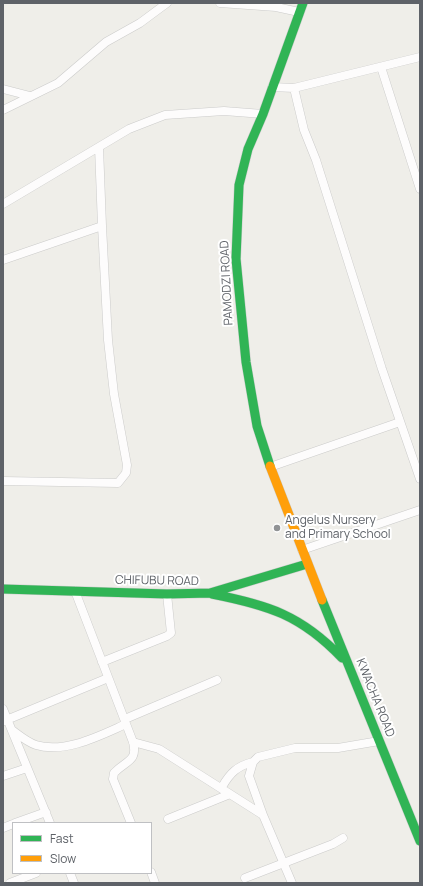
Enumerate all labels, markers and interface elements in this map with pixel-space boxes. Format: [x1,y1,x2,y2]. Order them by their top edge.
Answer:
street label: PAMODZI ROAD [218,240,236,326]
place label: Angelus Nursery and Primary School [285,514,391,542]
marker: Angelus Nursery and Primary School [272,523,282,533]
street label: CHIFUBU ROAD [115,573,199,589]
street label: KWACHA ROAD [353,657,397,739]
legend [12,822,152,874]
text: Fast [50,830,74,847]
text: Slow [50,850,76,867]

